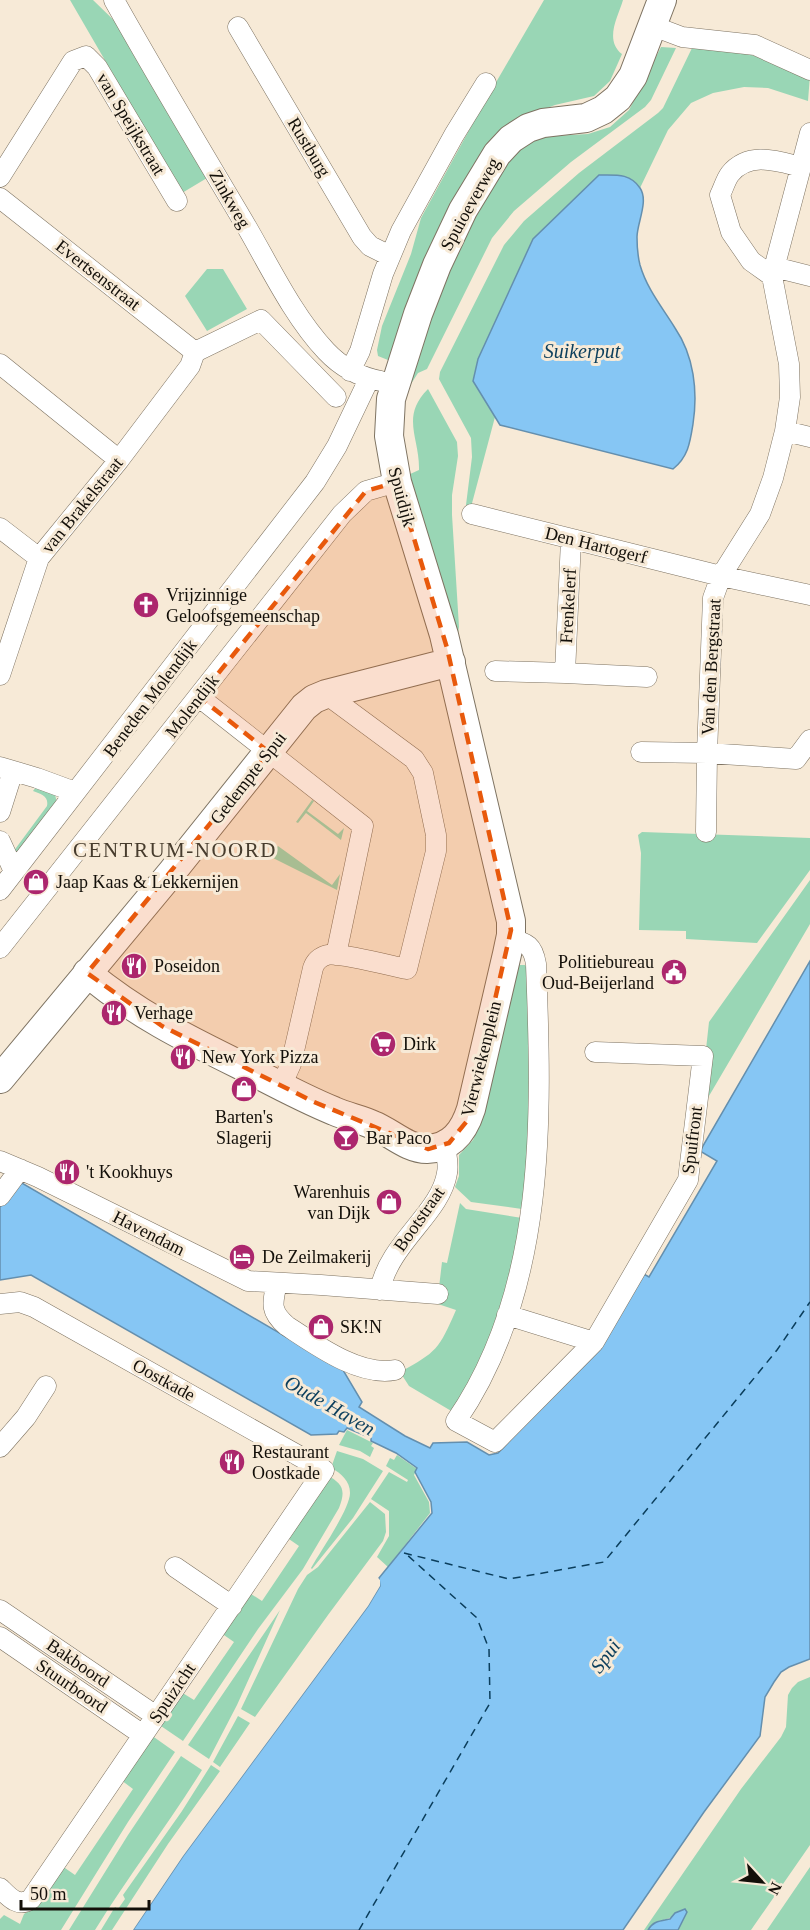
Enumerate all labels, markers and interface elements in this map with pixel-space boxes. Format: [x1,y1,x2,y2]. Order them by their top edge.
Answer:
street label: van Speijkstraat [93,69,169,179]
street label: Rustburg [284,114,334,180]
street label: Spuioeverweg [436,154,504,254]
street label: Zinkweg [205,166,255,232]
street label: Evertsenstraat [52,236,144,314]
water label: Suikerput [544,340,621,363]
street label: van Brakelstraat [37,453,127,557]
street label: Spuidijk [384,465,420,529]
street label: Den Hartogerf [543,523,649,567]
street label: Frenkelerf [556,568,580,644]
place label: Vrijzinnige Geloofsgemeenschap [166,585,320,626]
church icon: Vrijzinnige Geloofsgemeenschap [131,590,161,620]
street label: Van den Bergstraat [697,598,725,736]
street label: Beneden Molendijk [99,635,201,761]
street label: Molendijk [160,670,224,742]
street label: Gedempte Spui [206,728,290,828]
district label: CENTRUM-NOORD [73,838,277,862]
shop icon: Jaap Kaas & Lekkernijen [21,867,51,897]
place label: Jaap Kaas & Lekkernijen [56,872,238,892]
restaurant icon: Poseidon [119,951,149,981]
place label: Politiebureau Oud-Beijerland [542,952,654,993]
place label: Poseidon [154,956,220,976]
public building icon: Politiebureau Oud-Beijerland [659,957,689,987]
restaurant icon: Verhage [99,998,129,1028]
street label: Vierwiekenplein [457,999,505,1119]
place label: Verhage [134,1003,193,1023]
supermarket icon: Dirk [368,1029,398,1059]
place label: Dirk [403,1034,436,1054]
restaurant icon: New York Pizza [168,1042,198,1072]
place label: New York Pizza [202,1047,319,1067]
shop icon: Barten's Slagerij [229,1074,259,1104]
street label: Spuifront [678,1105,706,1175]
place label: Barten's Slagerij [215,1107,273,1148]
bar icon: Bar Paco [331,1123,361,1153]
place label: Bar Paco [366,1128,431,1148]
restaurant icon: 't Kookhuys [52,1157,82,1187]
place label: 't Kookhuys [86,1162,173,1182]
place label: Warenhuis van Dijk [293,1182,370,1223]
street label: Bootstraat [390,1183,448,1255]
shop icon: Warenhuis van Dijk [374,1187,404,1217]
street label: Havendam [110,1206,188,1260]
hotel icon: De Zeilmakerij [227,1242,257,1272]
place label: De Zeilmakerij [262,1247,371,1267]
shop icon: SK!N [306,1312,336,1342]
place label: SK!N [340,1317,382,1337]
street label: Oostkade [129,1355,199,1405]
water label: Oude Haven [281,1370,379,1440]
place label: Restaurant Oostkade [252,1442,329,1483]
restaurant icon: Restaurant Oostkade [217,1447,247,1477]
street label: Bakboord [43,1635,113,1691]
water label: Spui [586,1635,625,1677]
street label: Stuurboord [33,1655,111,1717]
street label: Spuizicht [145,1659,199,1727]
north arrow [732,1852,792,1912]
scale bar [21,1873,148,1911]
text: N [765,1880,785,1898]
text: 50 m [30,1884,67,1904]

